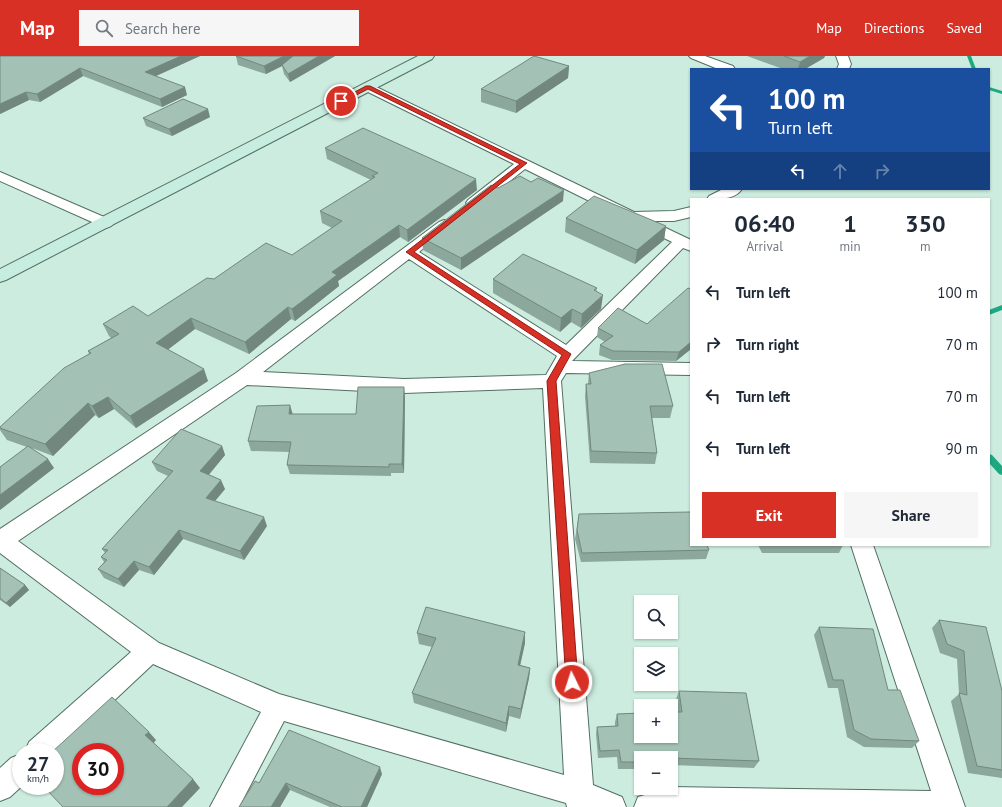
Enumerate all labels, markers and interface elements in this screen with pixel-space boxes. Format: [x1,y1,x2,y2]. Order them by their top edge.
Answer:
search box [79,10,359,46]
text: Map [20,16,55,40]
icon: search [93,17,115,39]
text: Search here [125,19,201,38]
text: Map [816,19,842,37]
text: Directions [864,19,924,37]
text: Saved [946,19,982,37]
text: 100 m [768,80,845,117]
pin [324,84,358,118]
icon: left [702,84,754,136]
icon: arrive [330,90,352,112]
text: Turn left [768,116,833,139]
icon: left [787,160,809,182]
icon: ahead [829,160,851,182]
icon: right [871,160,893,182]
text: 06:40 [734,208,795,239]
text: 1 [843,208,857,239]
text: 350 [905,208,946,239]
text: Arrival [747,238,783,255]
text: min [839,238,861,255]
text: m [920,238,931,255]
icon: left [702,281,724,303]
text: Turn left [736,283,790,302]
text: 100 m [937,283,978,302]
icon: right [702,333,724,355]
text: Turn right [736,335,799,354]
text: 70 m [945,335,978,354]
icon: left [702,385,724,407]
text: Turn left [736,387,790,406]
text: 70 m [945,387,978,406]
icon: left [702,437,724,459]
text: Turn left [736,439,790,458]
text: 90 m [945,439,978,458]
button: Exit [702,492,836,538]
button: Share [844,492,978,538]
map controls [634,595,678,795]
button: search [634,595,678,639]
button: layers [634,647,678,691]
position arrow [551,661,593,703]
button: + [634,699,678,743]
speed limit sign: 30 [72,743,124,795]
text: 27 [27,751,49,777]
button: − [634,751,678,795]
text: km/h [27,772,49,785]

